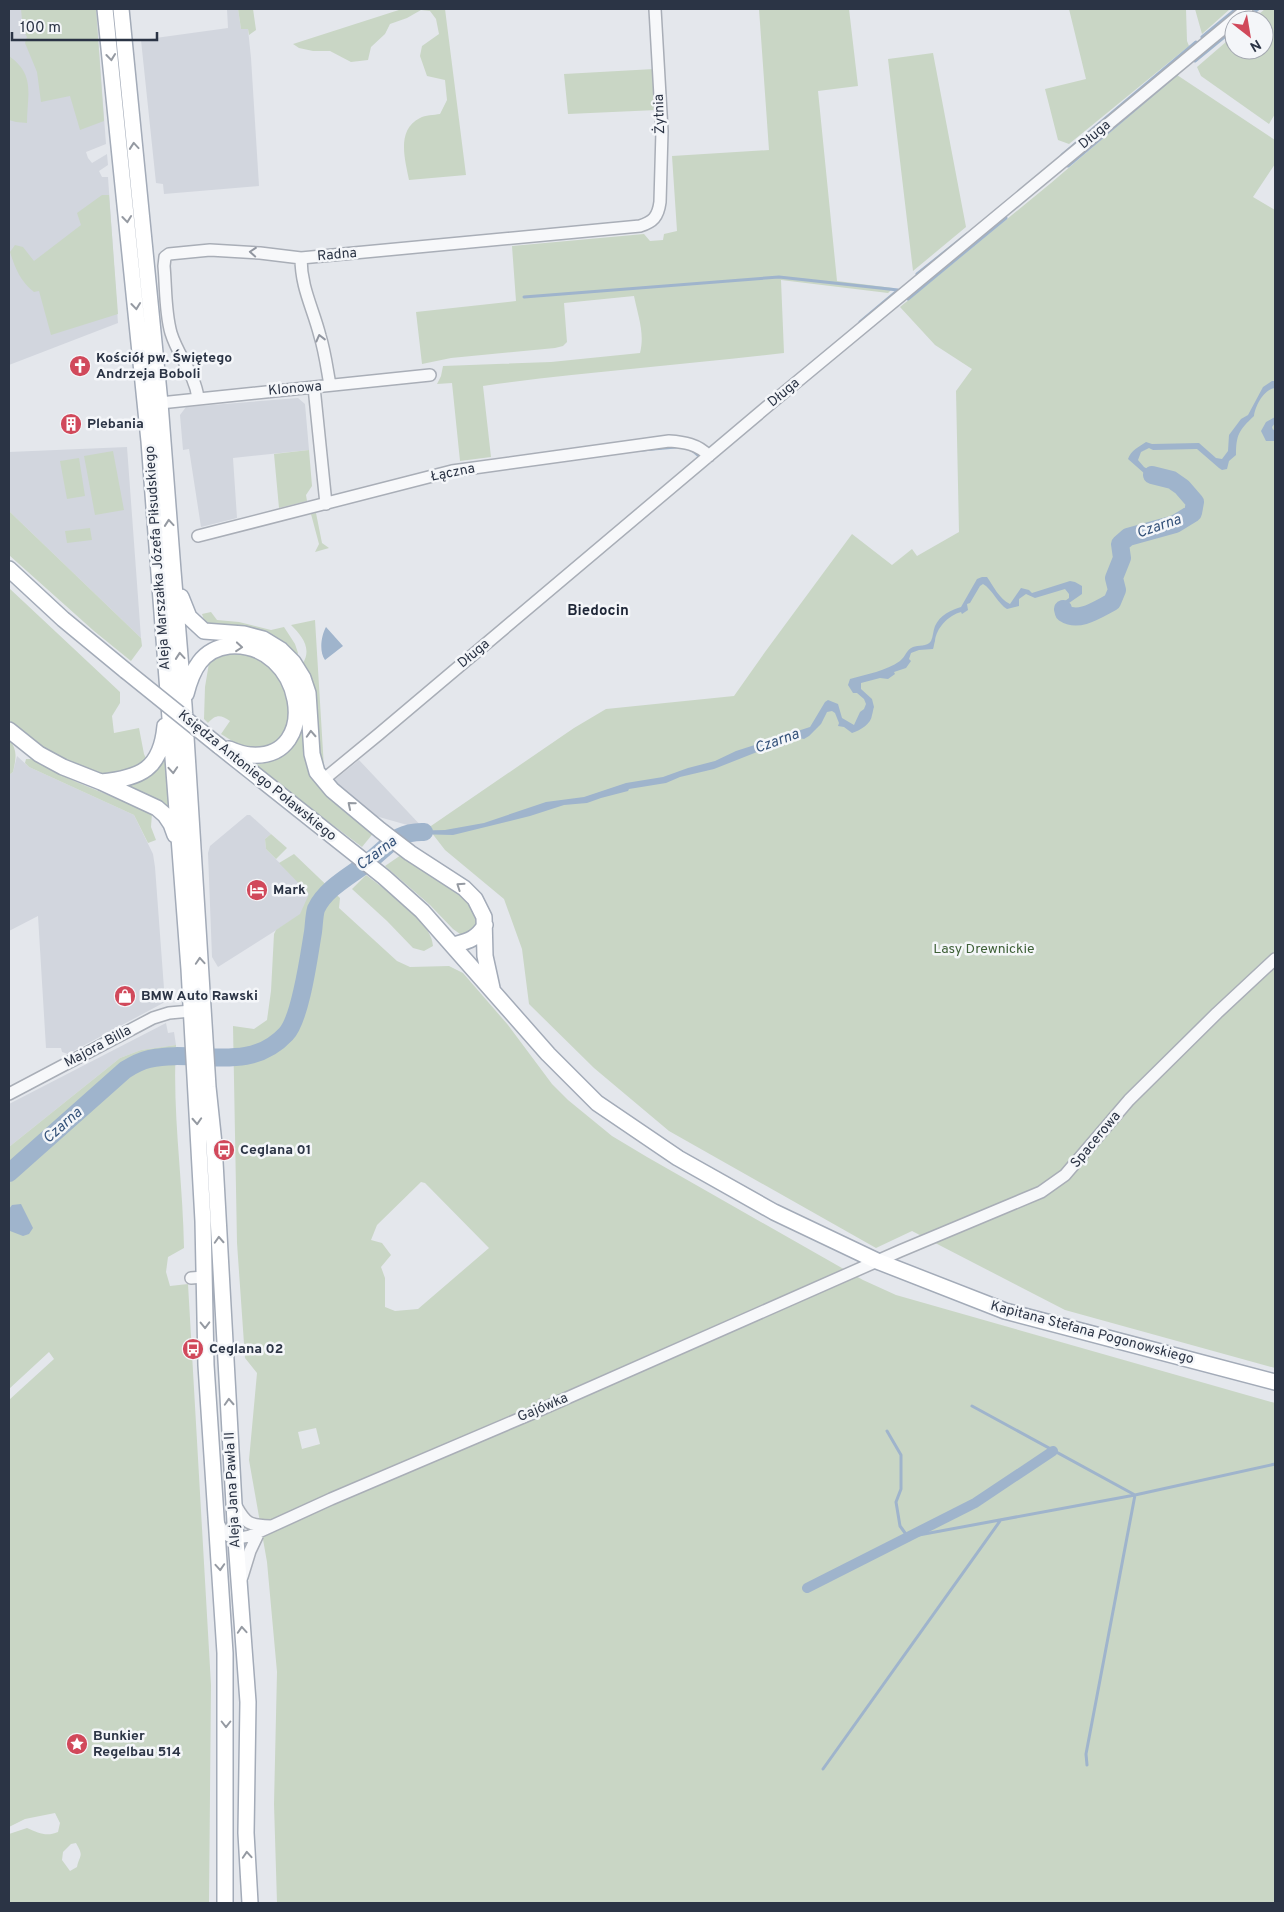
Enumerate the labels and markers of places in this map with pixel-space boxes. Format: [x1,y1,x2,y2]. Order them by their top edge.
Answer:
place label: Kościół pw. Świętego Andrzeja Boboli [96,349,232,383]
church icon: Kościół pw. Świętego Andrzeja Boboli [68,354,92,378]
building icon: Plebania [59,412,83,436]
place label: Plebania [87,416,144,433]
hotel icon: Mark [245,878,269,902]
place label: Mark [273,882,306,899]
shop icon: BMW Auto Rawski [113,984,137,1008]
place label: BMW Auto Rawski [141,988,258,1005]
bus stop icon: Ceglana 01 [212,1138,236,1162]
place label: Ceglana 01 [240,1142,311,1159]
bus stop icon: Ceglana 02 [181,1337,205,1361]
place label: Ceglana 02 [209,1341,283,1358]
place label: Bunkier Regelbau 514 [93,1728,181,1761]
place icon: Bunkier Regelbau 514 [65,1732,89,1756]

